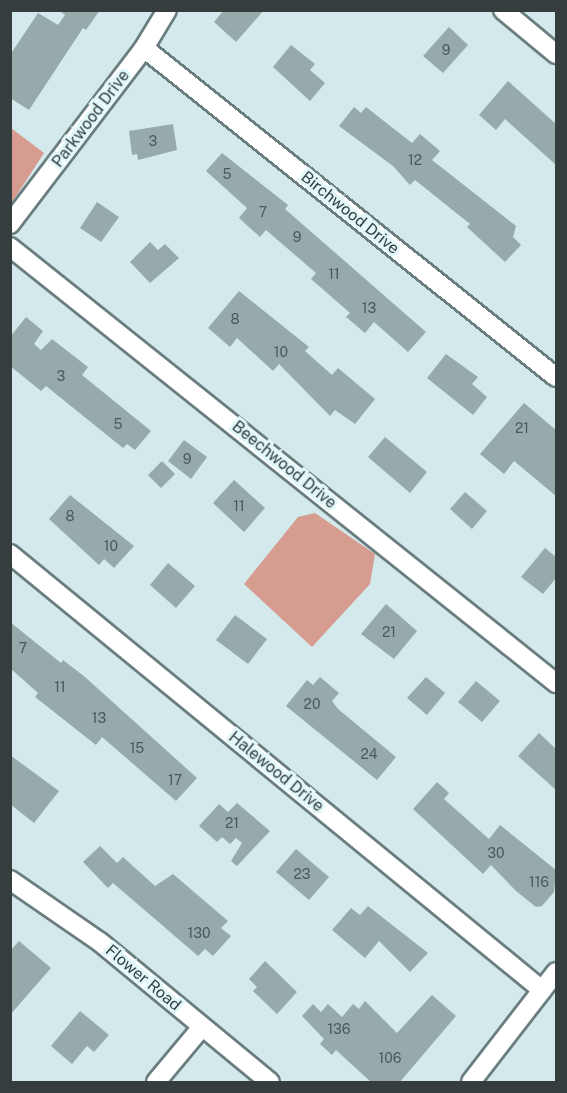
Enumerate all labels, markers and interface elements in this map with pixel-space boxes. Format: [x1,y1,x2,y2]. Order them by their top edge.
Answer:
house number: 9 [442,42,450,58]
street label: Parkwood Drive [48,67,134,171]
house number: 3 [149,133,157,149]
house number: 12 [408,152,422,168]
house number: 5 [223,166,231,182]
street label: Birchwood Drive [297,168,403,258]
house number: 7 [259,204,267,220]
house number: 9 [293,229,301,245]
house number: 11 [328,266,340,282]
house number: 13 [362,300,376,316]
house number: 8 [230,311,240,327]
house number: 10 [274,344,288,360]
house number: 3 [57,368,65,384]
house number: 5 [114,416,122,432]
street label: Beechwood Drive [228,417,340,513]
house number: 21 [515,420,529,436]
house number: 9 [183,451,191,467]
house number: 11 [233,498,245,514]
house number: 8 [65,508,75,524]
house number: 10 [104,538,118,554]
house number: 21 [382,624,396,640]
house number: 7 [19,640,27,656]
house number: 11 [54,679,66,695]
house number: 20 [304,696,320,712]
house number: 13 [92,710,106,726]
street label: Halewood Drive [225,728,327,816]
house number: 15 [130,740,144,756]
house number: 24 [360,746,378,762]
house number: 17 [168,772,182,788]
house number: 21 [225,815,239,831]
house number: 30 [487,845,505,861]
house number: 23 [293,866,311,882]
house number: 116 [529,874,549,890]
house number: 130 [188,925,210,941]
street label: Flower Road [101,941,185,1015]
house number: 136 [327,1021,351,1037]
house number: 106 [379,1050,401,1066]

